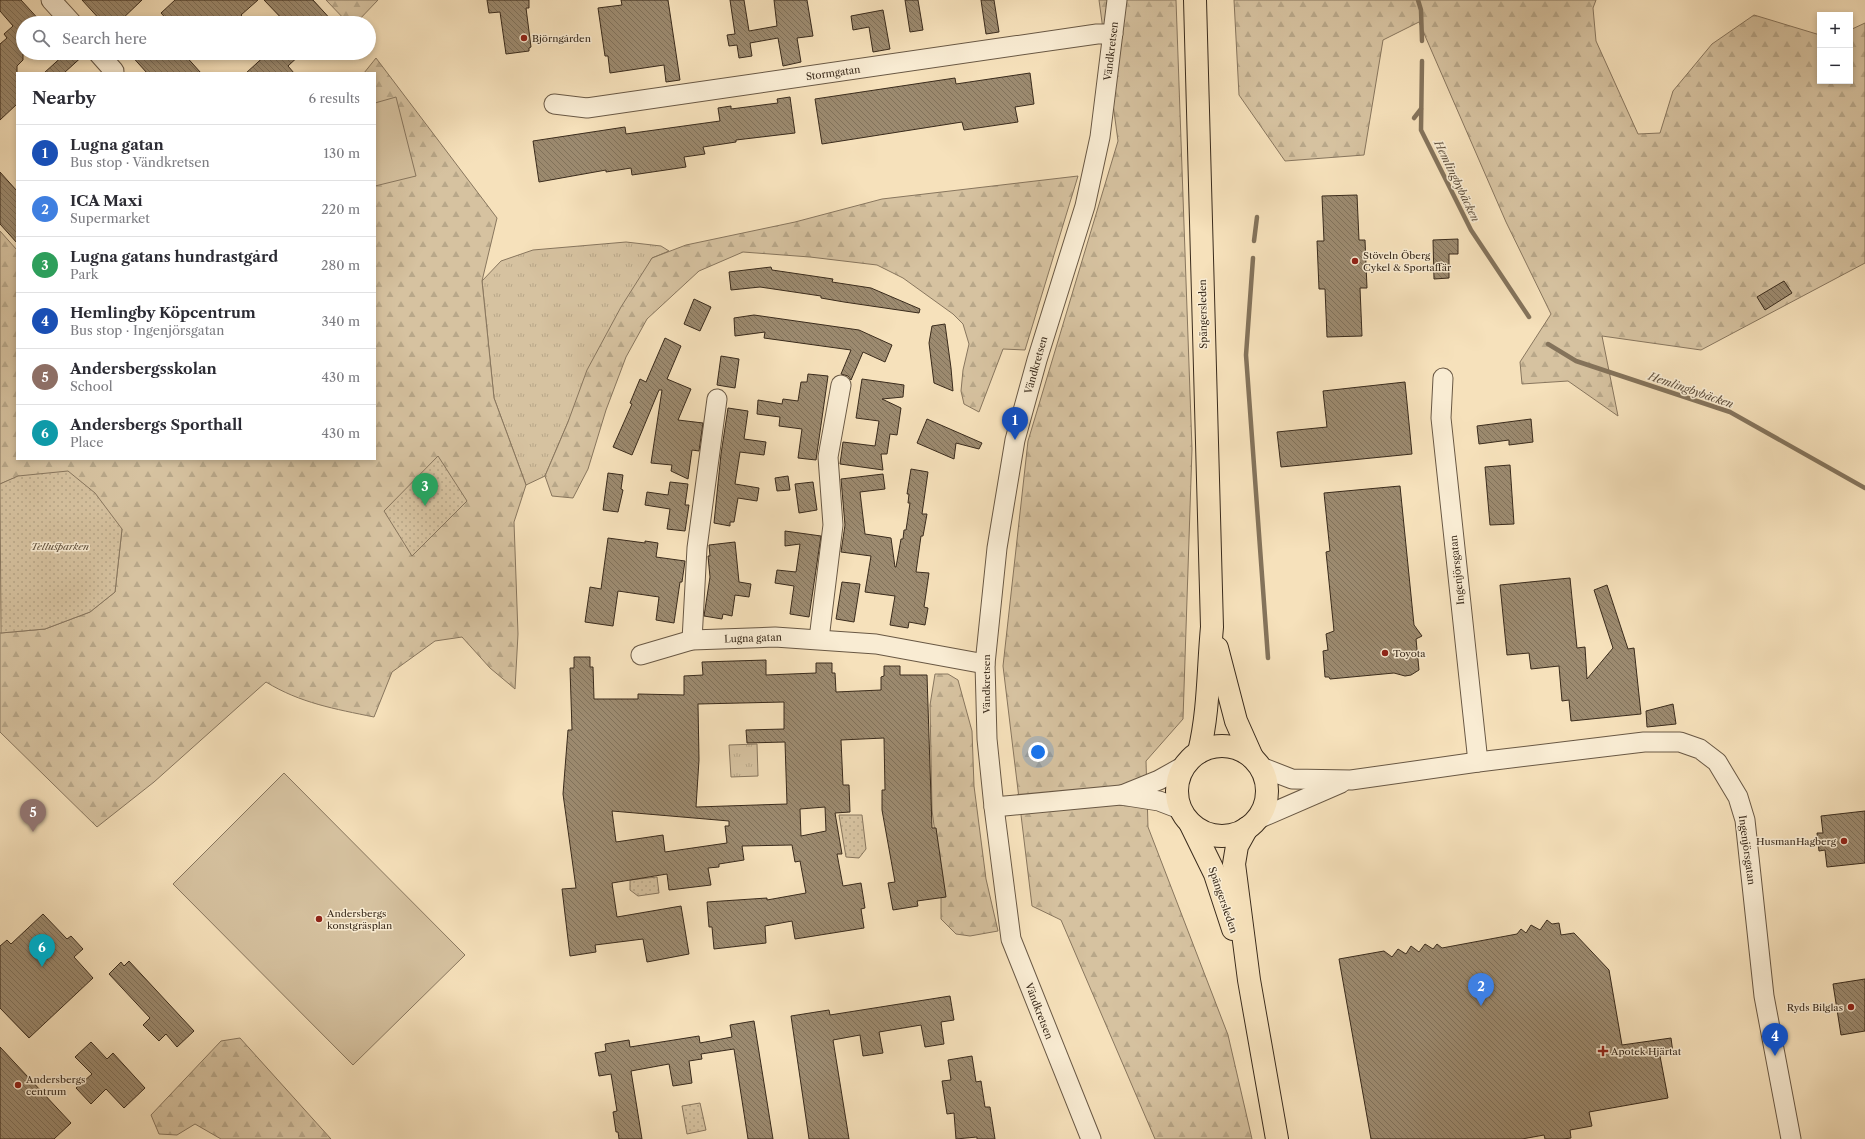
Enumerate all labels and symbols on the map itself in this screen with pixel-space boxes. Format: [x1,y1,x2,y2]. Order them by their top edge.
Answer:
street label: Vändkretsen [1101,20,1121,82]
place label: Björngården [532,32,592,45]
marker: Björngården [519,33,529,43]
street label: Stormgatan [805,63,862,83]
water label: Hemlingbybäcken [1431,137,1483,224]
place label: Stöveln Öberg Cykel & Sportaffär [1363,249,1452,274]
marker: Stöveln Öberg Cykel & Sportaffär [1350,256,1360,266]
street label: Spängersleden [1196,278,1210,349]
street label: Vändkretsen [1021,334,1051,396]
water label: Hemlingbybäcken [1646,369,1736,411]
pin: 1 [1002,407,1028,440]
pin: 3 [412,473,438,506]
street label: Ingenjörsgatan [1447,534,1467,606]
park label: Tellusparken [31,540,89,553]
street label: Lugna gatan [724,630,783,646]
place label: Toyota [1393,647,1426,660]
marker: Toyota [1380,648,1390,658]
street label: Vändkretsen [980,654,993,715]
your location [1028,742,1048,762]
pin: 5 [20,799,46,832]
street label: Ingenjörsgatan [1736,814,1758,886]
place label: HusmanHagberg [1756,835,1837,848]
marker: HusmanHagberg [1839,836,1849,846]
street label: Spängersleden [1206,865,1241,936]
place label: Andersbergs konstgräsplan [326,907,393,932]
marker: Andersbergs konstgräsplan [314,914,324,924]
pin: 6 [29,934,55,967]
pin: 2 [1468,973,1494,1006]
street label: Vändkretsen [1022,980,1056,1042]
place label: Ryds Bilglas [1787,1001,1843,1014]
marker: Ryds Bilglas [1846,1002,1856,1012]
pin: 4 [1762,1023,1788,1056]
place label: Apotek Hjärtat [1610,1045,1682,1058]
marker: Apotek Hjärtat [1598,1046,1608,1056]
place label: Andersbergs centrum [25,1073,85,1098]
marker: Andersbergs centrum [13,1080,23,1090]

